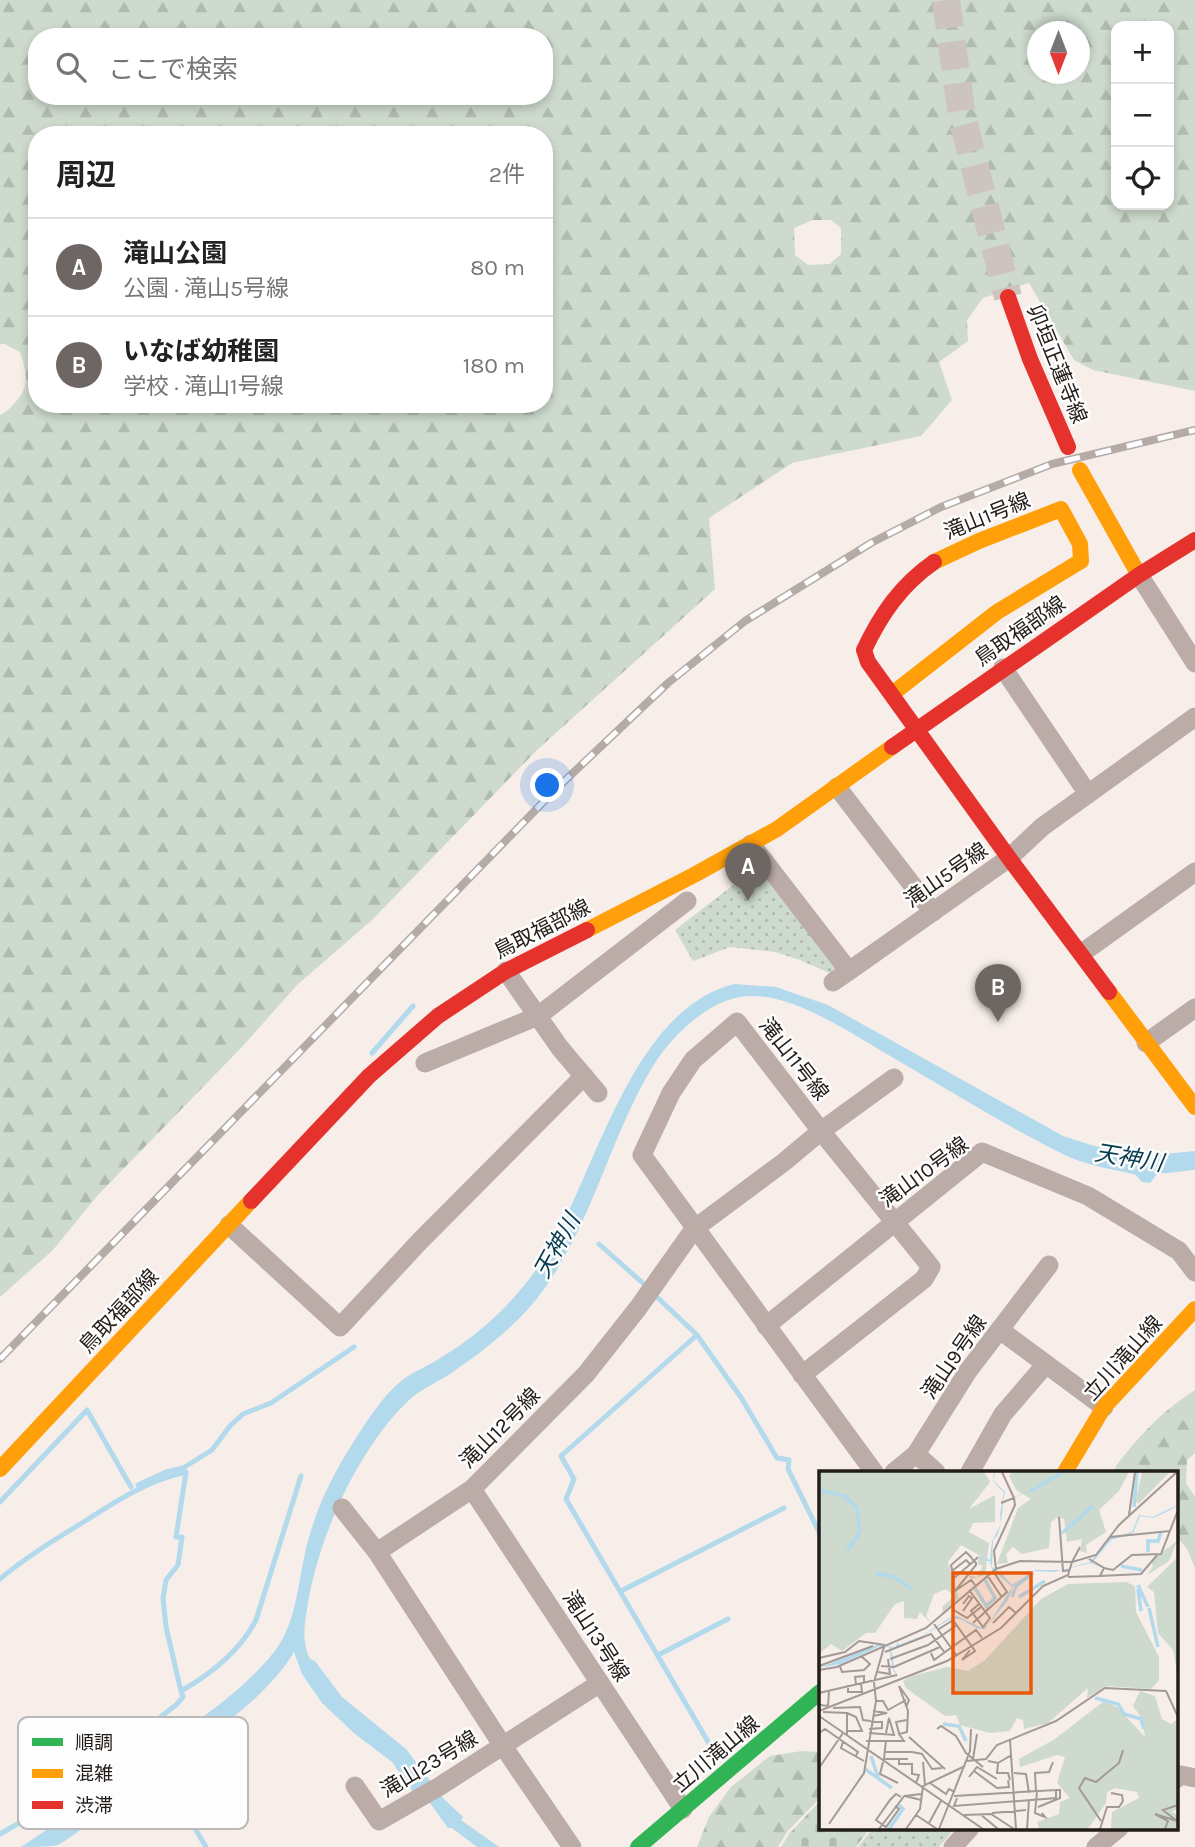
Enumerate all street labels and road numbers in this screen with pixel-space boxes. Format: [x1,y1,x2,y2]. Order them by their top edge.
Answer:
street label: 卯垣正蓮寺線 [1022,301,1092,427]
street label: 滝山1号線 [940,488,1034,544]
street label: 鳥取福部線 [970,591,1070,671]
street label: 滝山5号線 [900,838,992,912]
street label: 鳥取福部線 [490,894,594,964]
street label: 滝山11号線 [754,1013,834,1105]
street label: 滝山10号線 [875,1132,973,1212]
street label: 鳥取福部線 [74,1264,164,1358]
street label: 滝山9号線 [917,1311,991,1403]
street label: 立川滝山線 [1079,1311,1167,1405]
street label: 滝山12号線 [455,1383,545,1473]
street label: 滝山13号線 [558,1586,634,1686]
street label: 立川滝山線 [668,1711,764,1797]
street label: 滝山23号線 [376,1726,482,1802]

